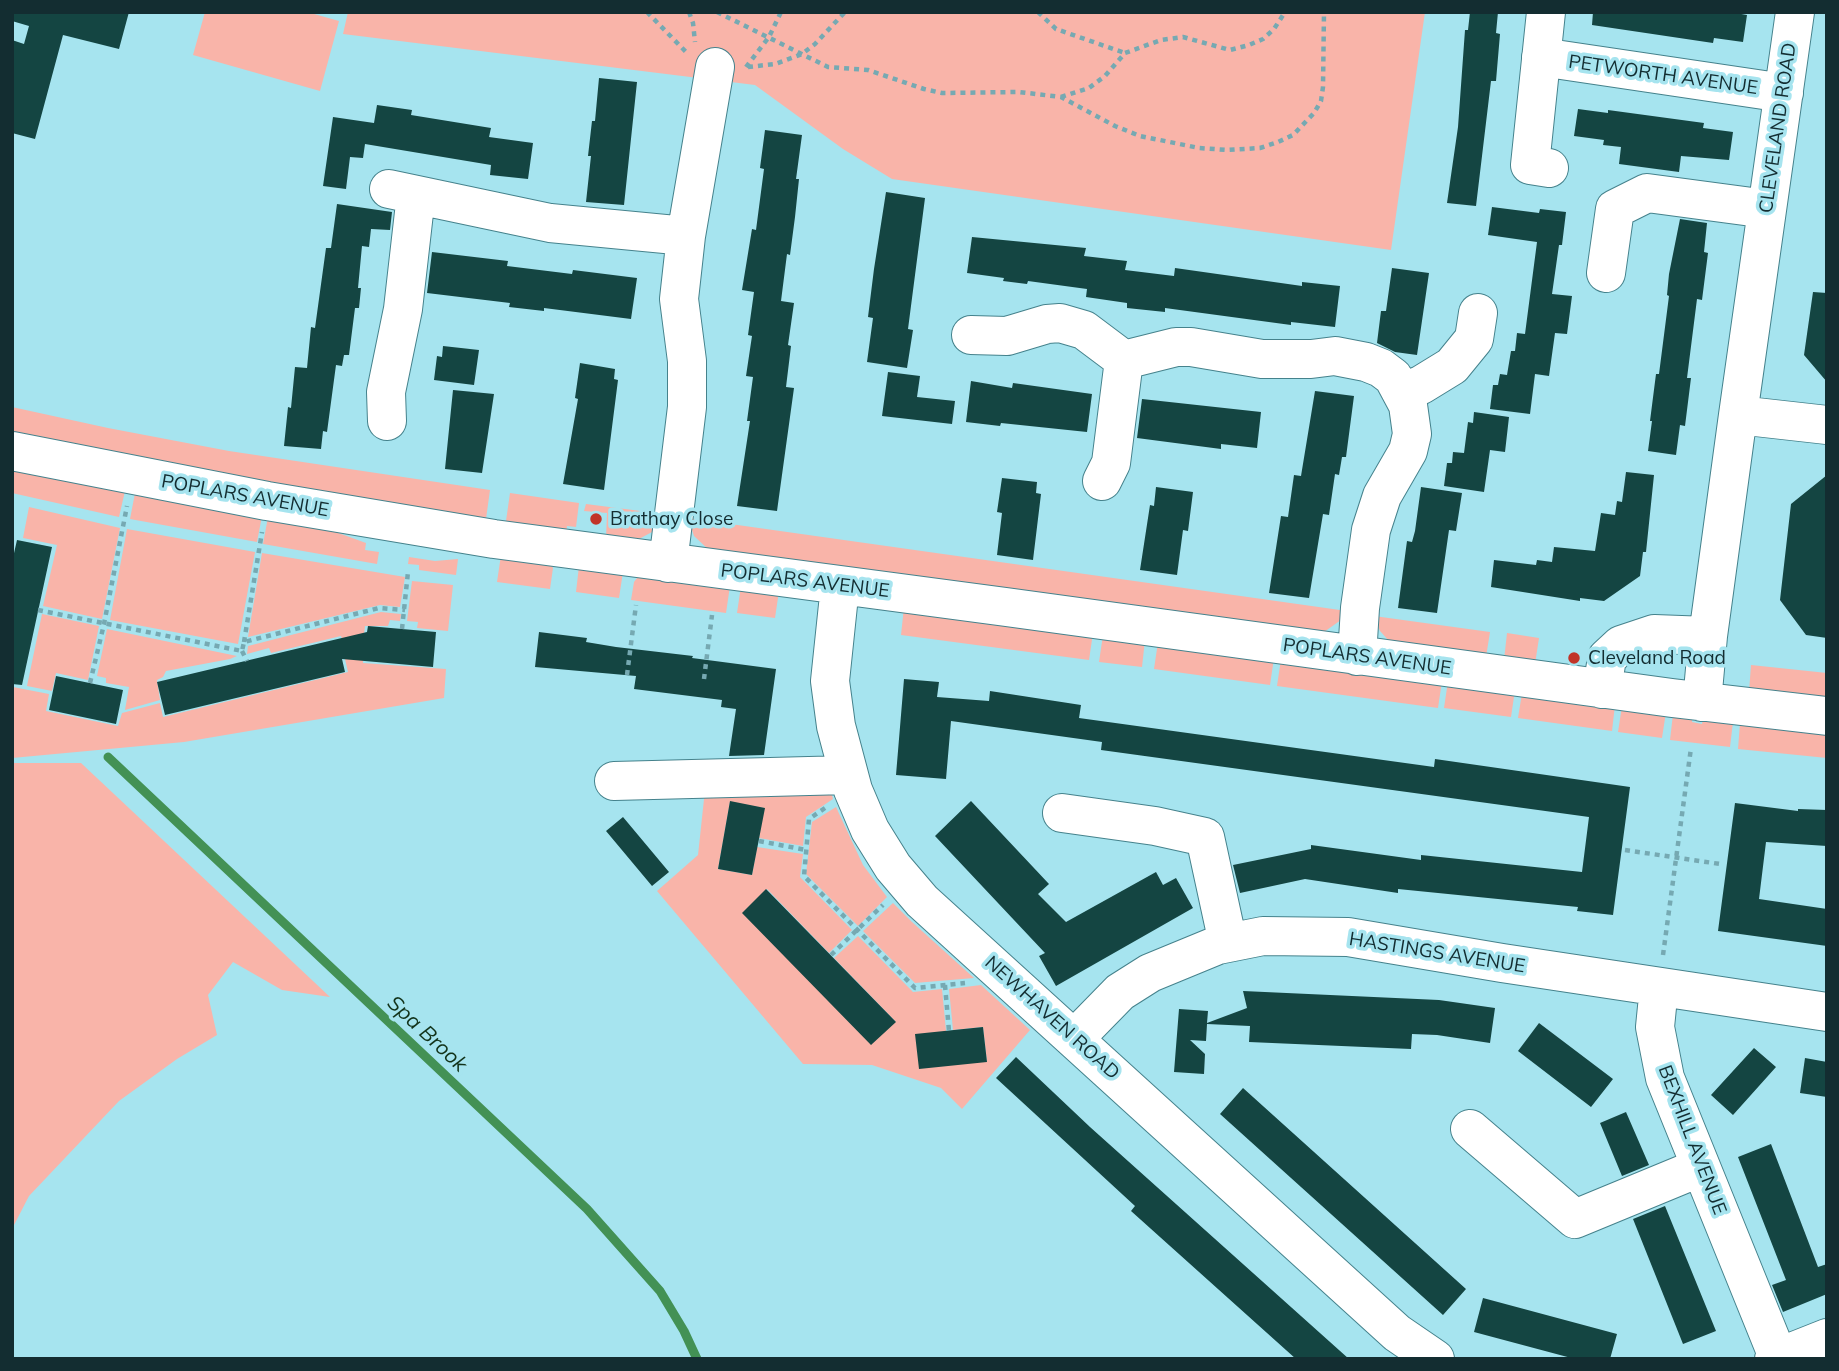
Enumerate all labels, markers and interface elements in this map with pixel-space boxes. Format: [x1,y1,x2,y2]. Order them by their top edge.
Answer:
street label: CLEVELAND ROAD [1755,41,1801,215]
street label: PETWORTH AVENUE [1567,50,1759,100]
street label: POPLARS AVENUE [159,470,331,522]
place label: Brathay Close [610,508,733,530]
marker: Brathay Close [588,511,604,527]
street label: POPLARS AVENUE [719,559,891,603]
street label: POPLARS AVENUE [1281,634,1453,680]
place label: Cleveland Road [1588,647,1726,669]
marker: Cleveland Road [1566,650,1582,666]
street label: HASTINGS AVENUE [1347,928,1527,978]
street label: NEWHAVEN ROAD [980,952,1124,1084]
water label: Spa Brook [382,991,472,1077]
street label: BEXHILL AVENUE [1653,1062,1731,1218]

